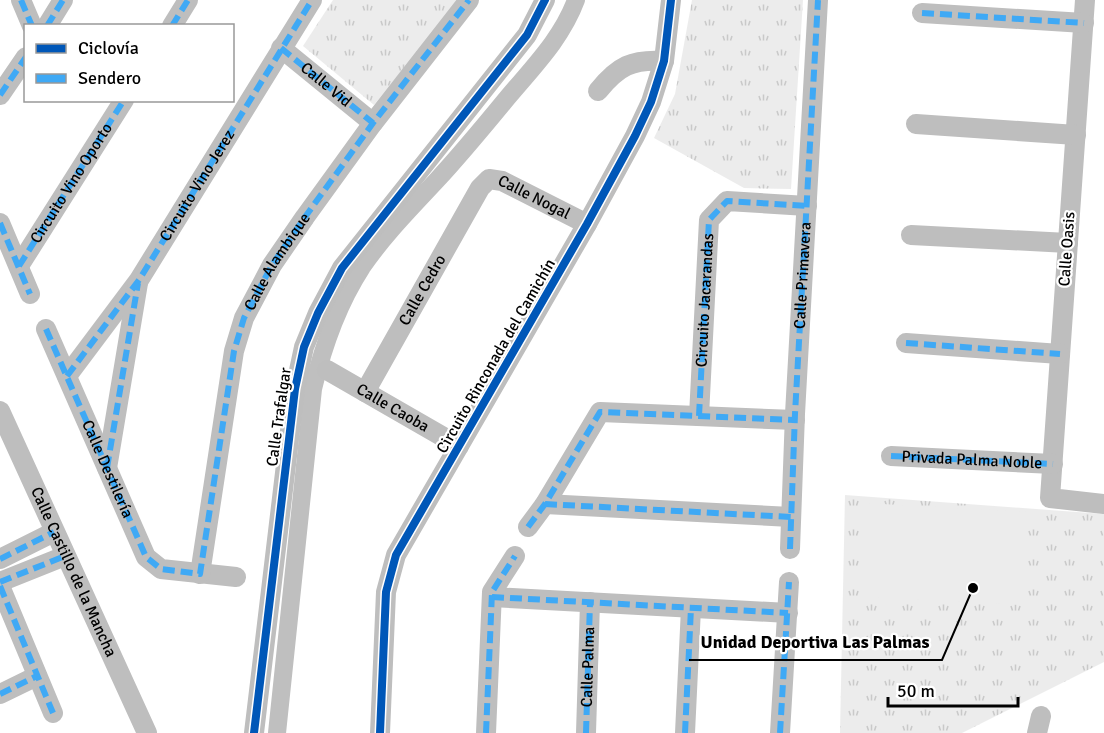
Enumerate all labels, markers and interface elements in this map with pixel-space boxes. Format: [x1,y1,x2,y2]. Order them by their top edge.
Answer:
legend [24,24,234,102]
text: Ciclovía [78,37,139,59]
street label: Calle Vid [296,58,356,111]
text: Sendero [78,67,141,89]
street label: Circuito Vino Oporto [26,119,117,247]
street label: Circuito Vino Jerez [155,126,239,245]
street label: Calle Nogal [494,171,574,224]
street label: Calle Alambique [240,209,315,314]
street label: Calle Oasis [1054,211,1080,287]
street label: Calle Primavera [790,221,816,329]
street label: Circuito Jacarandas [692,233,718,368]
street label: Calle Cedro [395,251,450,329]
street label: Circuito Rinconada del Camichín [432,255,560,457]
street label: Calle Trafalgar [262,366,296,468]
street label: Calle Caoba [353,379,433,437]
street label: Calle Destilería [77,417,138,521]
street label: Privada Palma Noble [901,447,1043,473]
street label: Calle Castillo de la Mancha [26,484,121,660]
callout: Unidad Deportiva Las Palmas [689,624,942,660]
street label: Calle Palma [577,626,599,708]
text: Unidad Deportiva Las Palmas [701,631,929,653]
scale bar [888,670,1018,708]
text: 50 m [897,680,935,702]

